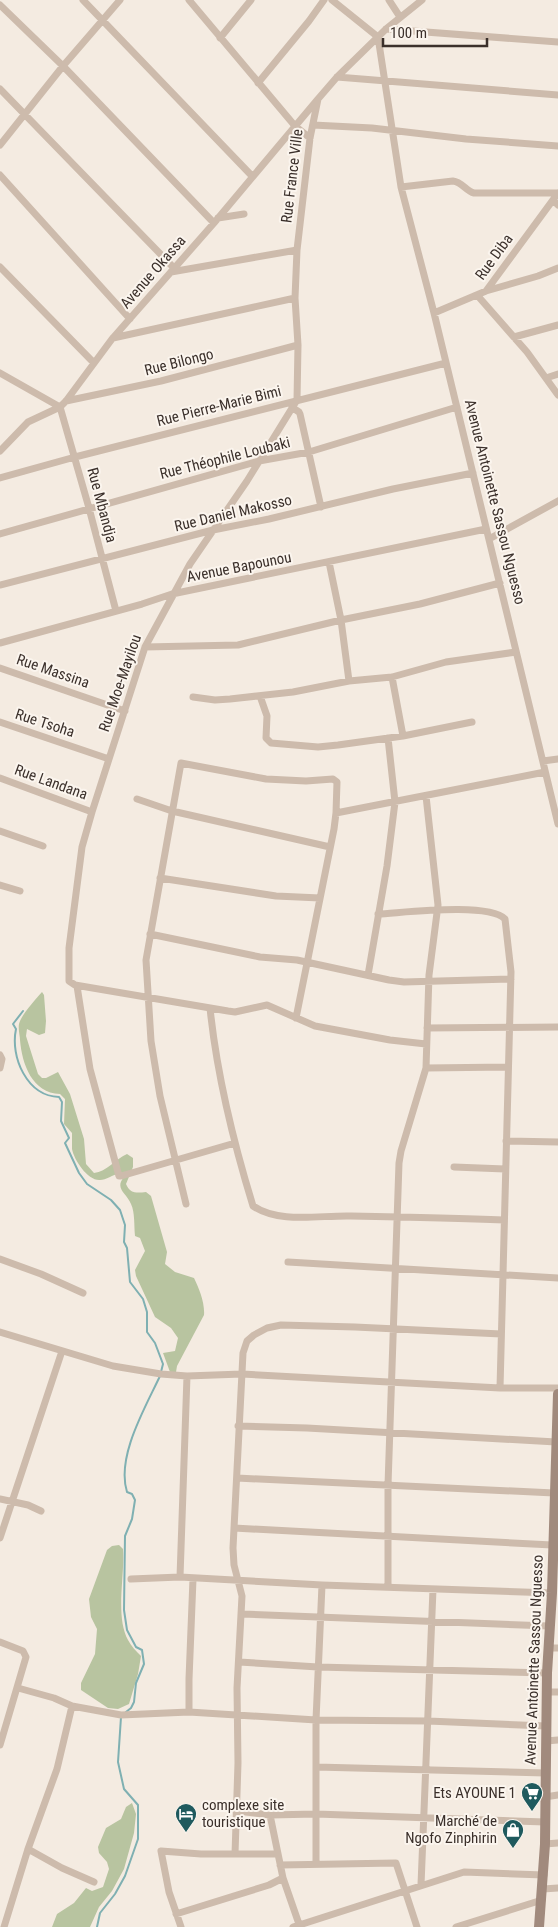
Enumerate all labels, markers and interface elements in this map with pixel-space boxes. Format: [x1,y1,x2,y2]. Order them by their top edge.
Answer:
scale bar [383,15,487,47]
text: 100 m [390,24,427,42]
street label: Rue France Ville [277,128,307,224]
street label: Rue Diba [471,231,517,283]
street label: Avenue Okassa [117,232,189,312]
street label: Rue Bilongo [143,345,215,379]
street label: Rue Pierre-Marie Bimi [155,382,283,430]
street label: Avenue Antoinette Sassou Nguesso [461,398,529,606]
street label: Rue Théophile Loubaki [158,433,292,483]
street label: Rue Mbandja [83,466,121,544]
street label: Rue Daniel Makosso [172,491,294,535]
street label: Avenue Bapounou [185,548,293,586]
street label: Rue Moe-Mayilou [95,632,145,734]
street label: Rue Massina [14,650,92,692]
street label: Rue Tsoha [13,705,77,741]
street label: Rue Landana [12,760,90,804]
street label: Avenue Antoinette Sassou Nguesso [521,1554,547,1766]
supermarket icon: Ets AYOUNE 1 [520,1781,544,1812]
place label: Ets AYOUNE 1 [433,1784,516,1802]
place label: complexe site touristique [202,1796,284,1831]
hotel icon: complexe site touristique [174,1802,198,1833]
place label: Marché de Ngofo Zinphirin [405,1812,497,1847]
shop icon: Marché de Ngofo Zinphirin [501,1818,525,1849]

